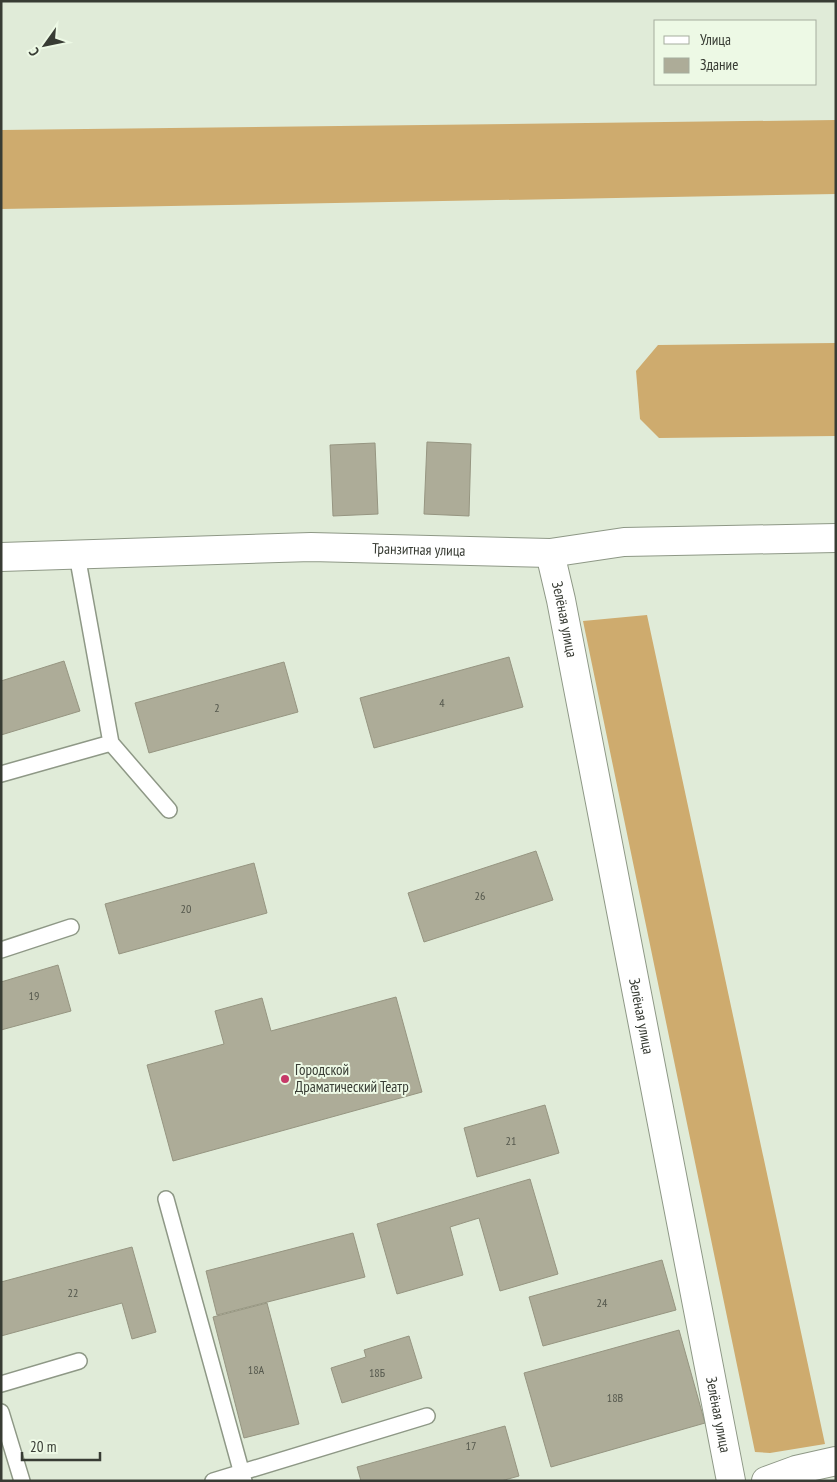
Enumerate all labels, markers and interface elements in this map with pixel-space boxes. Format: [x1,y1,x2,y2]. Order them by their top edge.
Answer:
north arrow [20,20,70,70]
legend [654,20,817,85]
text: Улица [700,30,731,49]
text: С [24,44,43,60]
text: Здание [700,55,738,74]
street label: Транзитная улица [372,539,466,560]
street label: Зелёная улица [548,579,582,659]
house number: 4 [439,695,445,710]
house number: 2 [214,700,220,715]
house number: 26 [475,888,485,903]
house number: 20 [181,901,191,916]
street label: Зелёная улица [625,976,658,1056]
house number: 19 [29,988,39,1003]
place label: Городской Драматический Театр [295,1060,409,1096]
marker: Городской Драматический Театр [279,1073,291,1085]
house number: 21 [506,1133,516,1148]
house number: 22 [68,1285,78,1300]
house number: 24 [597,1295,608,1310]
house number: 18А [248,1362,265,1377]
house number: 18Б [369,1365,385,1380]
street label: Зелёная улица [702,1375,735,1454]
house number: 18В [607,1390,624,1405]
scale bar [22,1430,100,1462]
text: 20 m [30,1437,56,1456]
house number: 17 [466,1438,476,1453]

